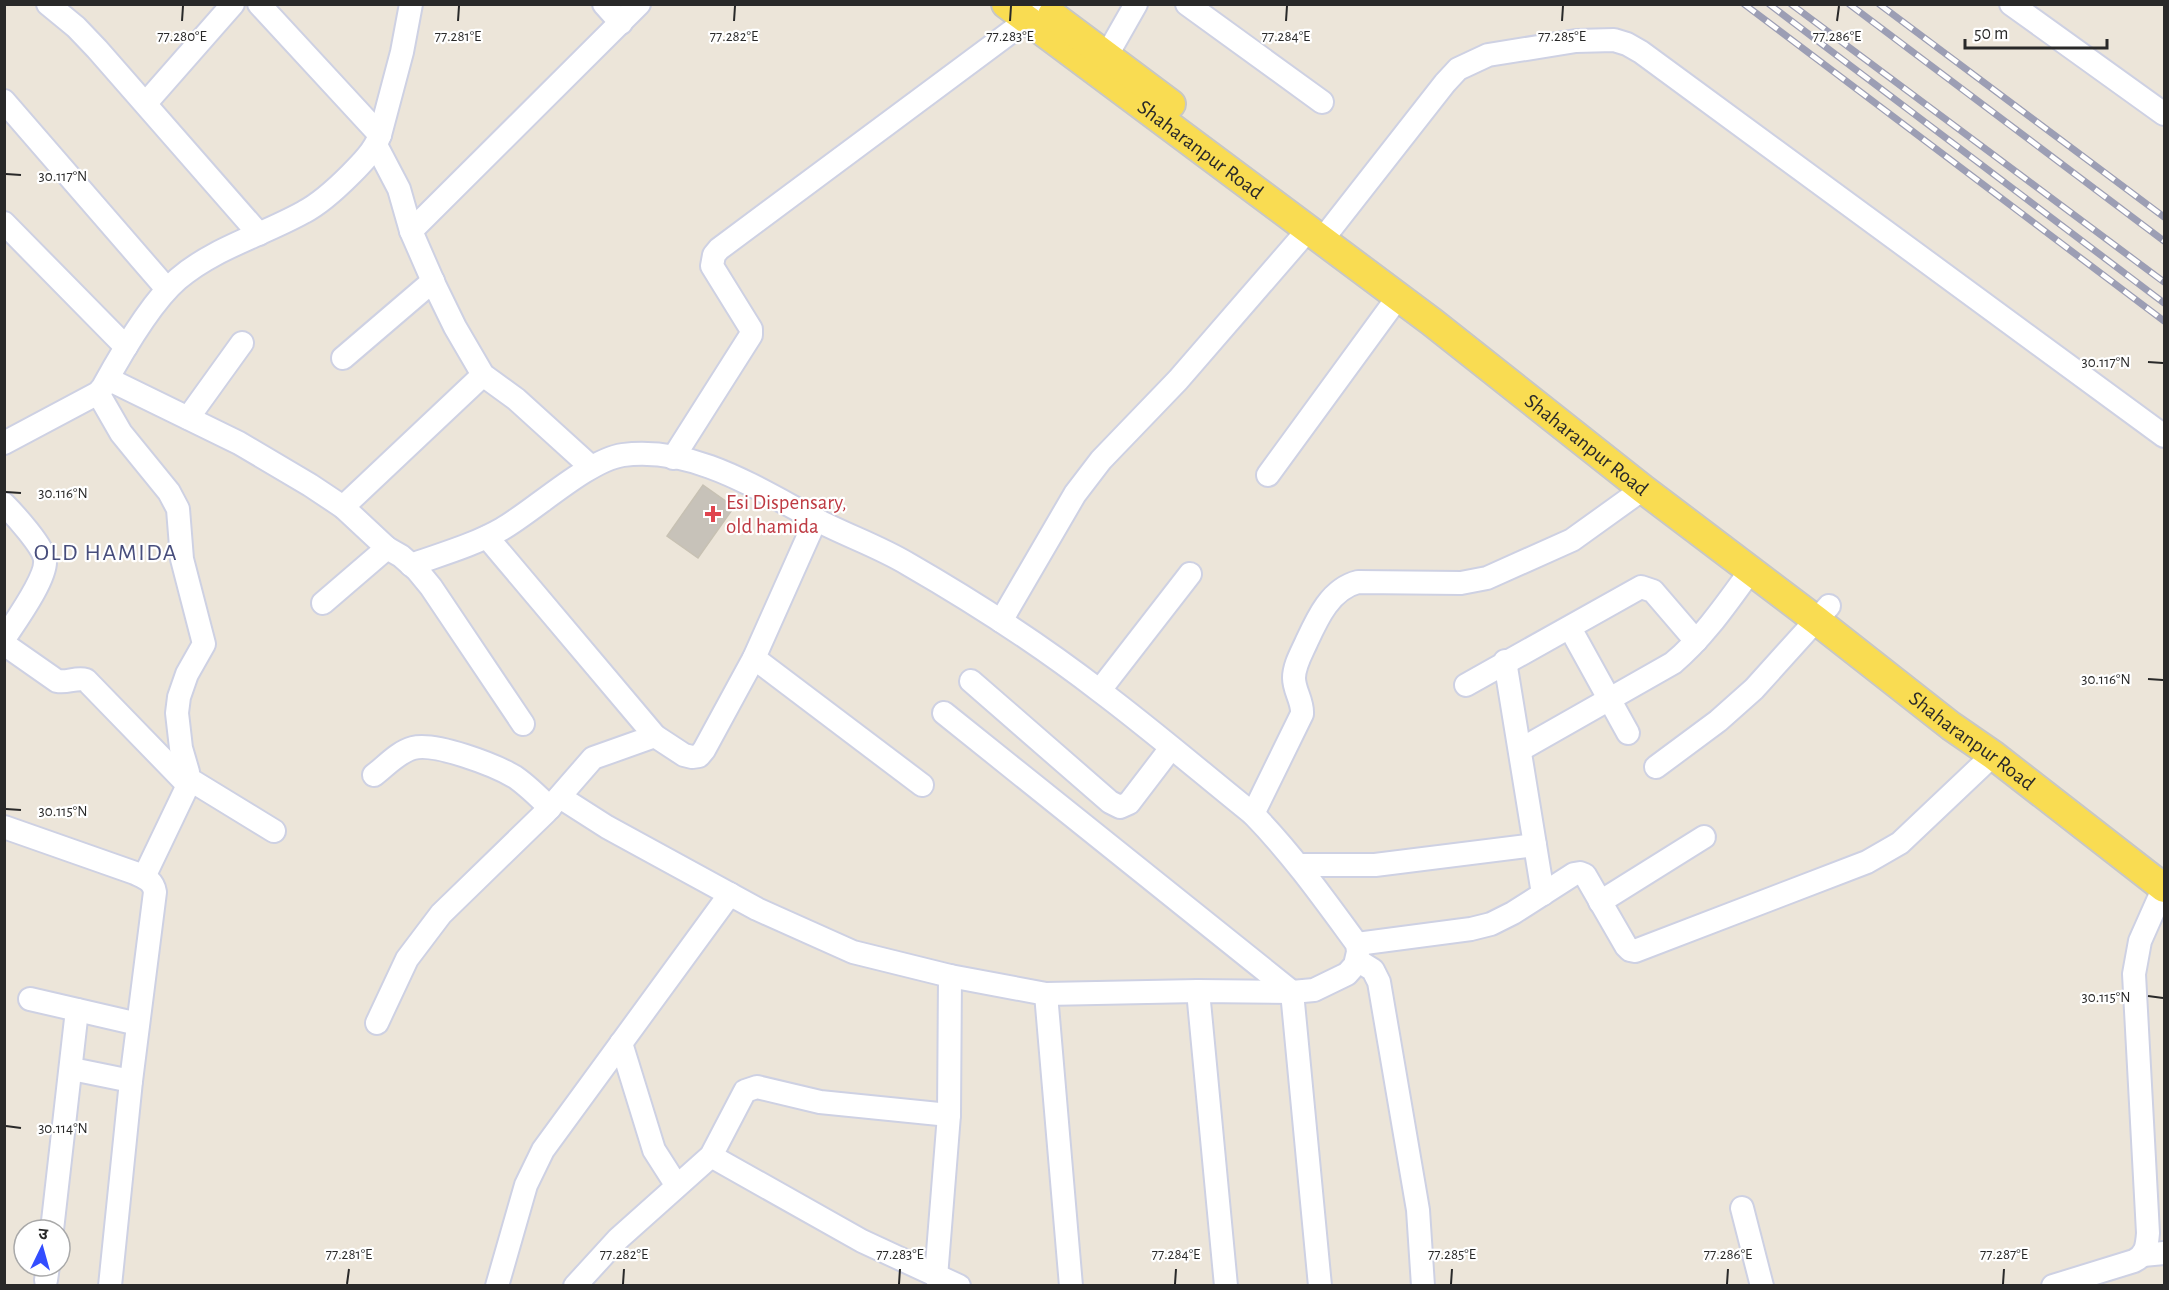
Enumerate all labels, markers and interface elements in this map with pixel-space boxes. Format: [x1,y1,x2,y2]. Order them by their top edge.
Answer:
scale bar [1965,12,2108,50]
text: 50 m [1974,25,2008,43]
text: 77.280°E [157,29,207,44]
text: 77.281°E [435,29,481,44]
text: 77.282°E [710,29,758,44]
text: 77.283°E [986,29,1034,44]
text: 77.284°E [1262,29,1310,44]
text: 77.285°E [1538,29,1586,44]
text: 77.286°E [1813,29,1861,44]
street label: Shaharanpur Road [1134,96,1268,203]
text: 30.117°N [39,169,87,184]
text: 30.117°N [2082,355,2130,370]
street label: Shaharanpur Road [1521,389,1653,500]
text: 30.116°N [38,486,88,501]
place label: Esi Dispensary, old hamida [726,492,847,537]
marker: Esi Dispensary, old hamida [704,505,722,523]
district label: OLD HAMIDA [34,541,178,565]
text: 30.116°N [2081,672,2131,687]
street label: Shaharanpur Road [1905,687,2039,794]
text: 30.115°N [39,804,87,819]
text: 30.115°N [2082,990,2130,1005]
text: 30.114°N [38,1121,88,1136]
north arrow [12,1218,72,1278]
text: उ [38,1226,49,1242]
text: 77.281°E [326,1247,372,1262]
text: 77.282°E [600,1247,648,1262]
text: 77.283°E [876,1247,924,1262]
text: 77.284°E [1152,1247,1200,1262]
text: 77.285°E [1428,1247,1476,1262]
text: 77.286°E [1704,1247,1752,1262]
text: 77.287°E [1980,1247,2028,1262]

